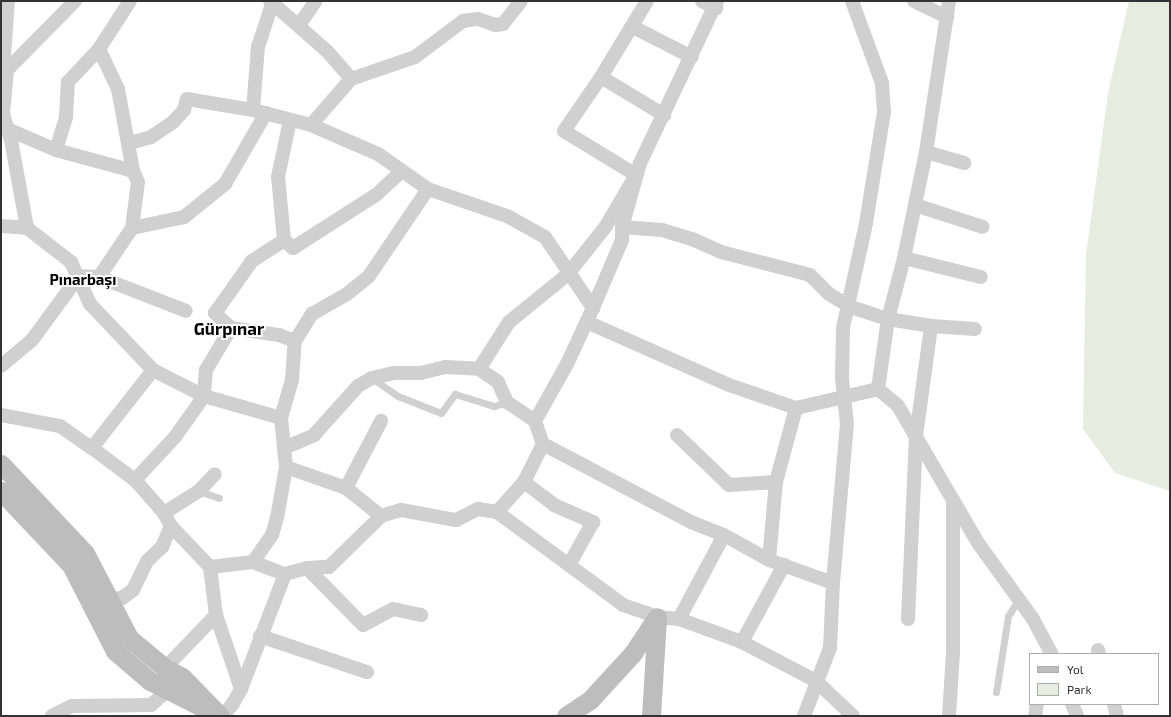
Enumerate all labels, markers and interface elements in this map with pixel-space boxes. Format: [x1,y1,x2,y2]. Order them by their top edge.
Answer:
district label: Pınarbaşı [50,271,116,289]
district label: Gürpınar [194,319,264,339]
legend [1029,653,1159,705]
text: Yol [1067,662,1083,676]
text: Park [1067,682,1092,696]

